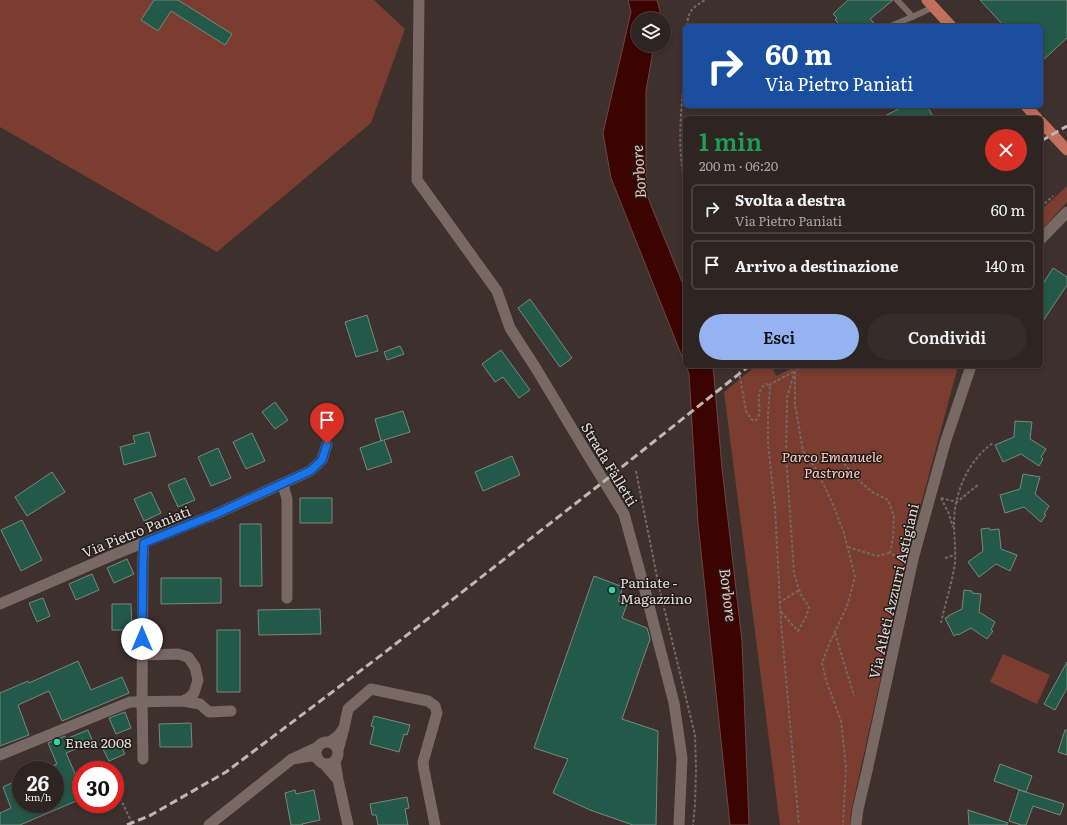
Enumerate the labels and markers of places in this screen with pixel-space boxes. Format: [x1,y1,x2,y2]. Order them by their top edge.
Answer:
pin [310,403,344,444]
place label: Paniate - Magazzino [620,572,692,608]
marker: Paniate - Magazzino [607,585,617,595]
place label: Enea 2008 [65,732,132,752]
marker: Enea 2008 [52,737,62,747]

